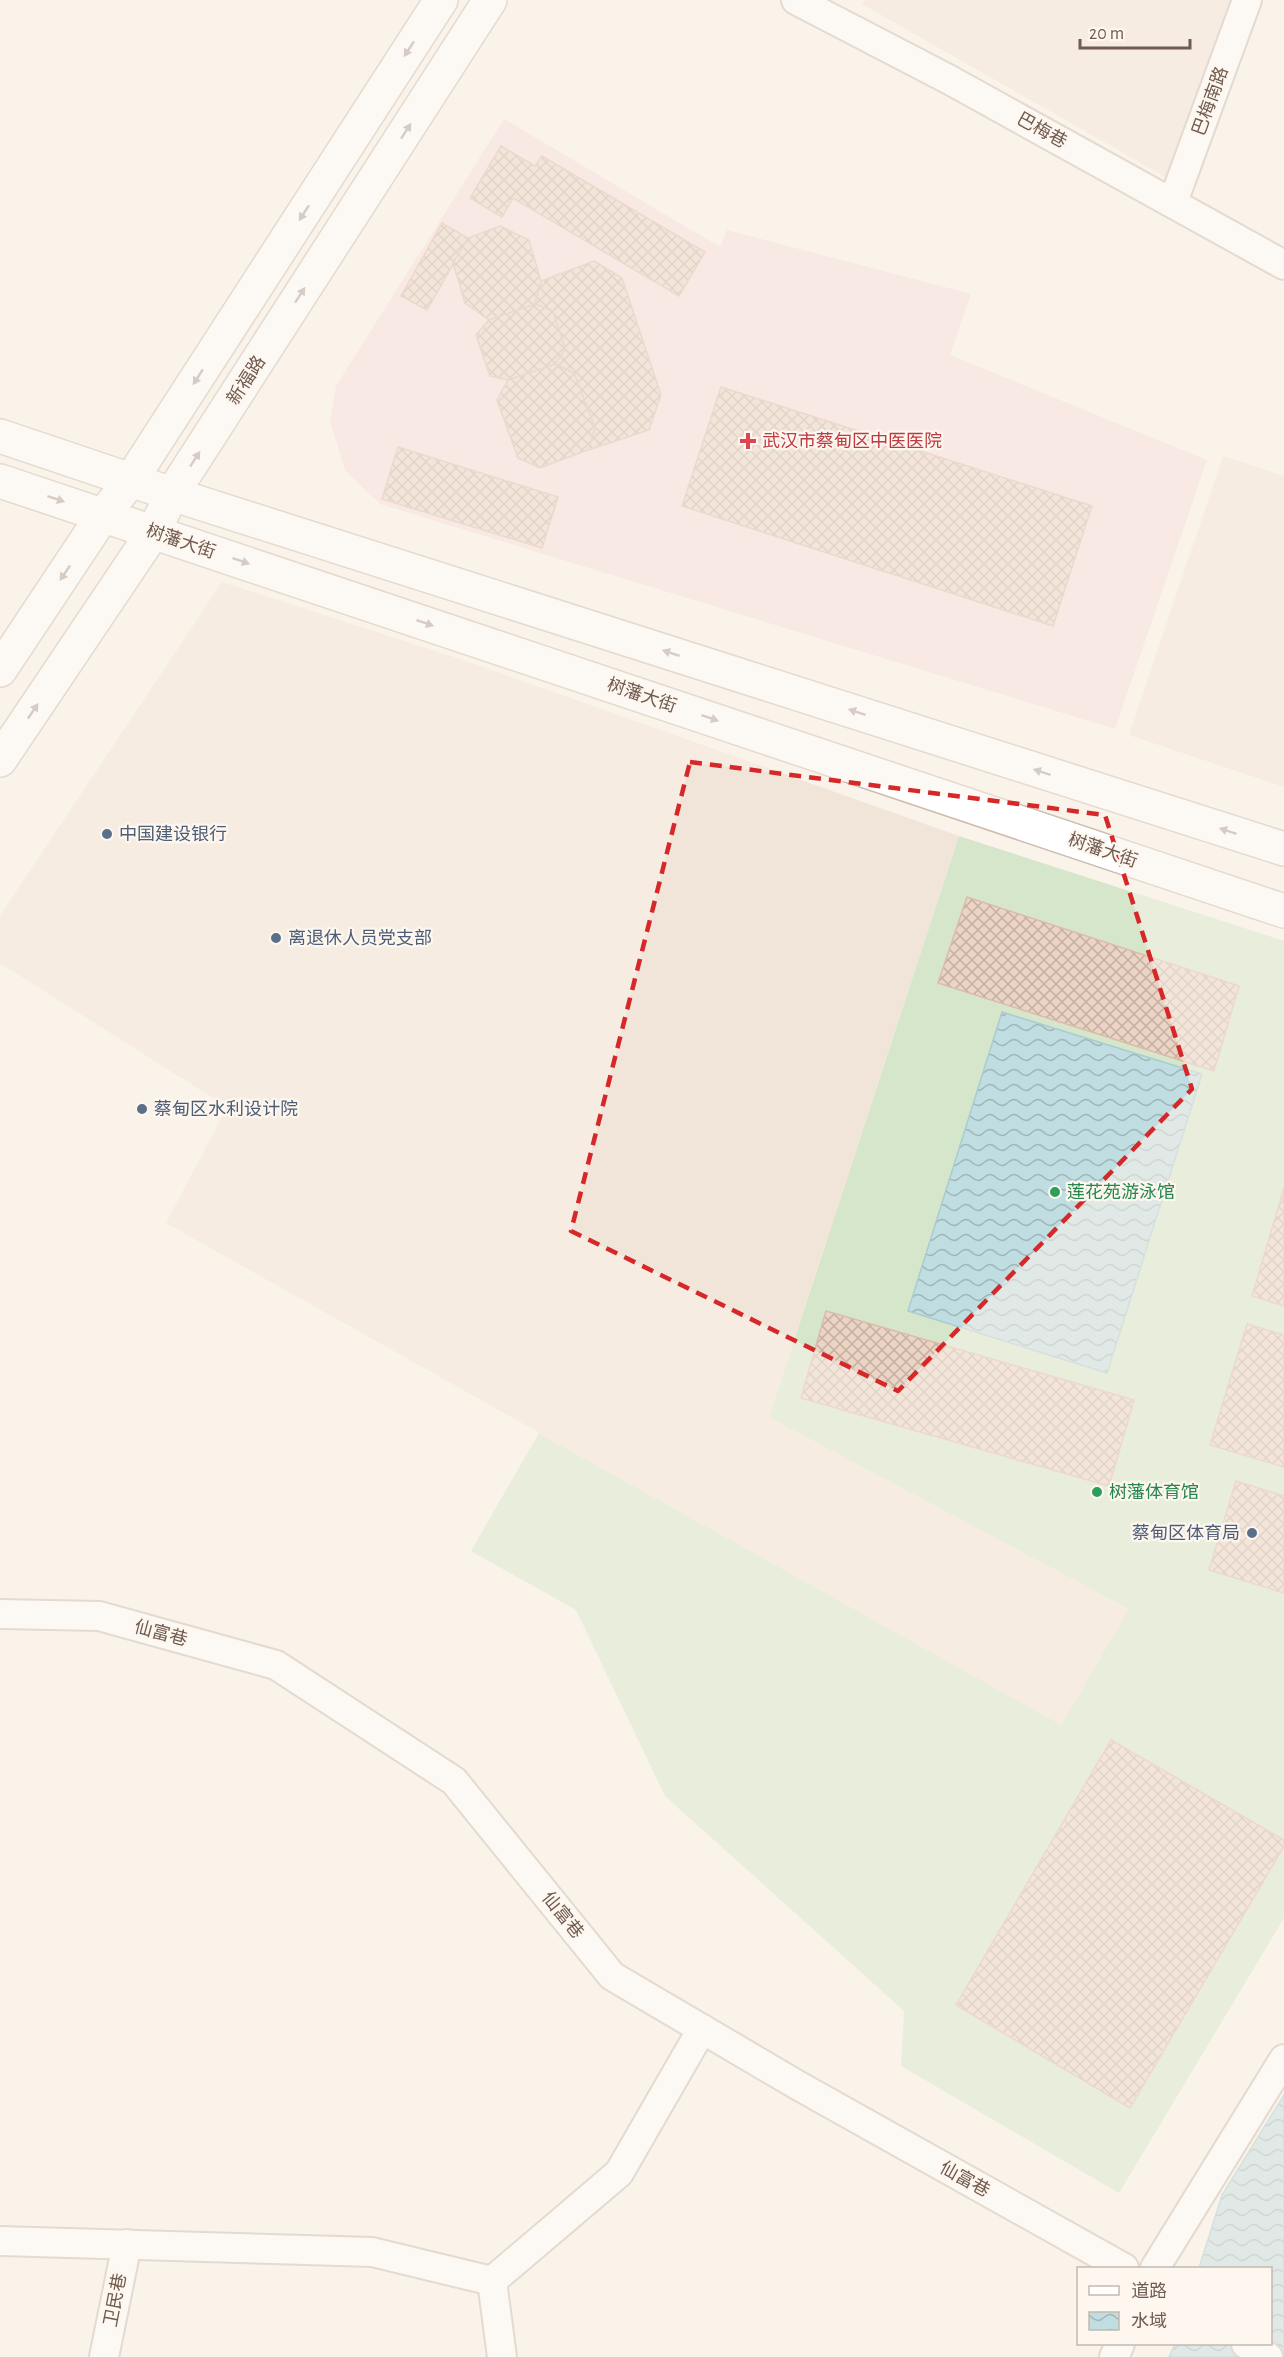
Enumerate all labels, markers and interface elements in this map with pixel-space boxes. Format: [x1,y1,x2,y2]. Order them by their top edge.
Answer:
scale bar [1080,12,1190,50]
text: 20 m [1089,25,1124,43]
one-way arrow [404,41,415,57]
street label: 巴梅南路 [1188,64,1232,138]
street label: 巴梅巷 [1014,108,1070,152]
one-way arrow [400,123,411,139]
one-way arrow [298,205,309,221]
one-way arrow [295,287,306,303]
street label: 新福路 [223,352,269,408]
one-way arrow [193,369,204,385]
place label: 武汉市蔡甸区中医医院 [762,431,942,451]
marker: 武汉市蔡甸区中医医院 [739,432,757,450]
one-way arrow [189,451,200,467]
one-way arrow [47,495,65,504]
street label: 树藩大街 [144,520,218,562]
one-way arrow [232,556,250,566]
one-way arrow [59,564,71,580]
one-way arrow [416,618,434,628]
one-way arrow [662,648,680,657]
street label: 树藩大街 [605,674,679,716]
one-way arrow [27,703,38,719]
one-way arrow [848,707,866,717]
one-way arrow [701,714,719,724]
one-way arrow [1033,766,1051,776]
place label: 中国建设银行 [119,824,227,844]
one-way arrow [1219,826,1237,835]
marker: 中国建设银行 [100,827,114,841]
street label: 树藩大街 [1066,829,1140,871]
place label: 离退休人员党支部 [288,928,432,948]
marker: 离退休人员党支部 [269,931,283,945]
place label: 蔡甸区水利设计院 [154,1099,298,1119]
marker: 蔡甸区水利设计院 [135,1102,149,1116]
place label: 莲花苑游泳馆 [1067,1182,1175,1202]
marker: 莲花苑游泳馆 [1048,1185,1062,1199]
place label: 树藩体育馆 [1109,1482,1199,1502]
marker: 树藩体育馆 [1090,1485,1104,1499]
place label: 蔡甸区体育局 [1132,1523,1240,1543]
marker: 蔡甸区体育局 [1245,1526,1259,1540]
street label: 仙富巷 [132,1616,190,1650]
street label: 仙富巷 [538,1888,588,1942]
street label: 仙富巷 [937,2157,993,2201]
legend [1077,2267,1272,2345]
street label: 卫民巷 [100,2272,130,2328]
text: 道路 [1131,2281,1167,2301]
text: 水域 [1131,2312,1167,2331]

